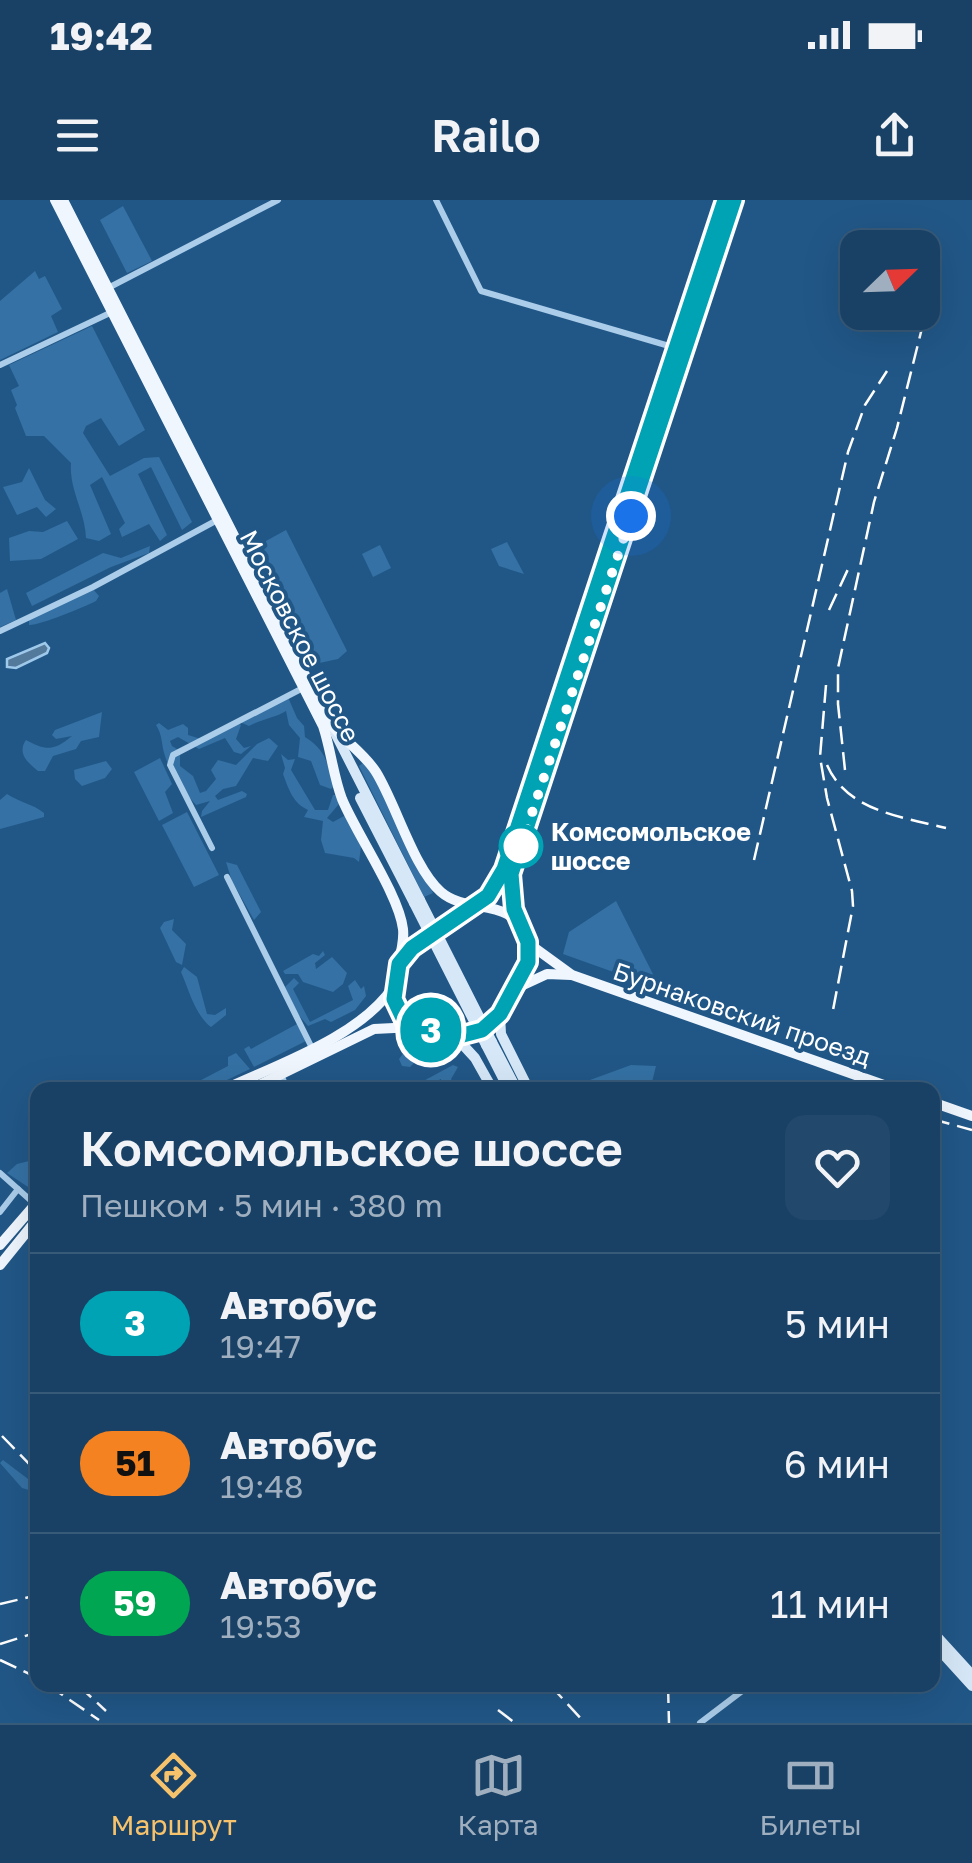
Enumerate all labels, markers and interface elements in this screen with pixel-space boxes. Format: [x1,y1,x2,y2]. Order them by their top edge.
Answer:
text: 19:42 [50,13,153,58]
icon: menu [50,108,105,163]
text: Railo [431,108,541,162]
icon: share [867,108,922,163]
north arrow [840,230,940,330]
map controls [840,230,940,330]
your location [606,491,656,541]
street label: Московское шоссе [234,525,367,747]
place label: Комсомольское шоссе [551,816,751,876]
marker: Комсомольское шоссе [500,825,542,867]
street label: Бурнаковский проезд [609,955,875,1072]
line badge: 3 [398,998,464,1062]
text: 3 [420,1009,442,1051]
button: heart [785,1115,890,1220]
text: Комсомольское шоссе [80,1119,623,1177]
text: Пешком · 5 мин · 380 m [80,1186,443,1224]
text: Автобус [220,1282,377,1327]
text: 5 мин [785,1301,890,1346]
text: 3 [124,1302,146,1344]
text: 19:47 [220,1327,301,1365]
text: Автобус [220,1422,377,1467]
text: 6 мин [784,1441,890,1486]
text: 51 [115,1442,155,1484]
text: 19:48 [220,1467,304,1505]
text: Автобус [220,1562,377,1607]
text: 11 мин [770,1581,890,1626]
text: 59 [113,1582,157,1624]
text: 19:53 [220,1607,302,1645]
tab: Маршрут [110,1748,237,1841]
tab: Карта [458,1748,539,1841]
tab: Билеты [759,1748,862,1841]

